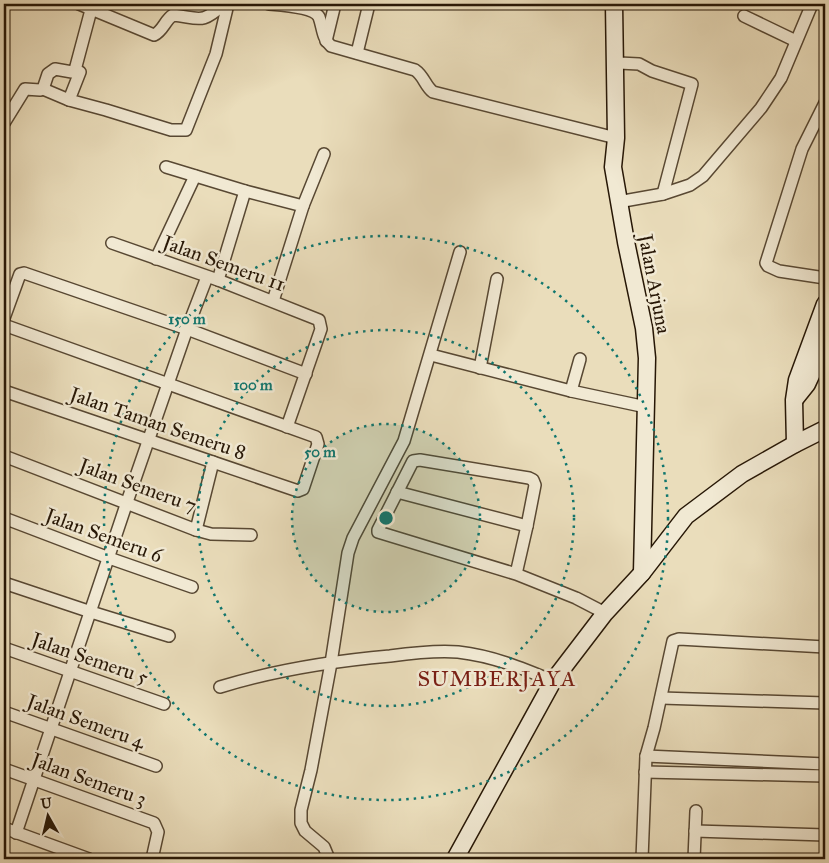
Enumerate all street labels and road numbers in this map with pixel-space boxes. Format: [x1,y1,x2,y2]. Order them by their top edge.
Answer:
street label: Jalan Semeru 11 [157,229,288,297]
street label: Jalan Arjuna [632,230,677,336]
street label: Jalan Taman Semeru 8 [65,381,249,465]
street label: Jalan Semeru 7 [74,452,200,518]
street label: Jalan Semeru 6 [40,502,166,568]
street label: Jalan Semeru 5 [26,626,151,690]
street label: Jalan Semeru 4 [22,688,149,755]
street label: Jalan Semeru 3 [26,746,150,812]

